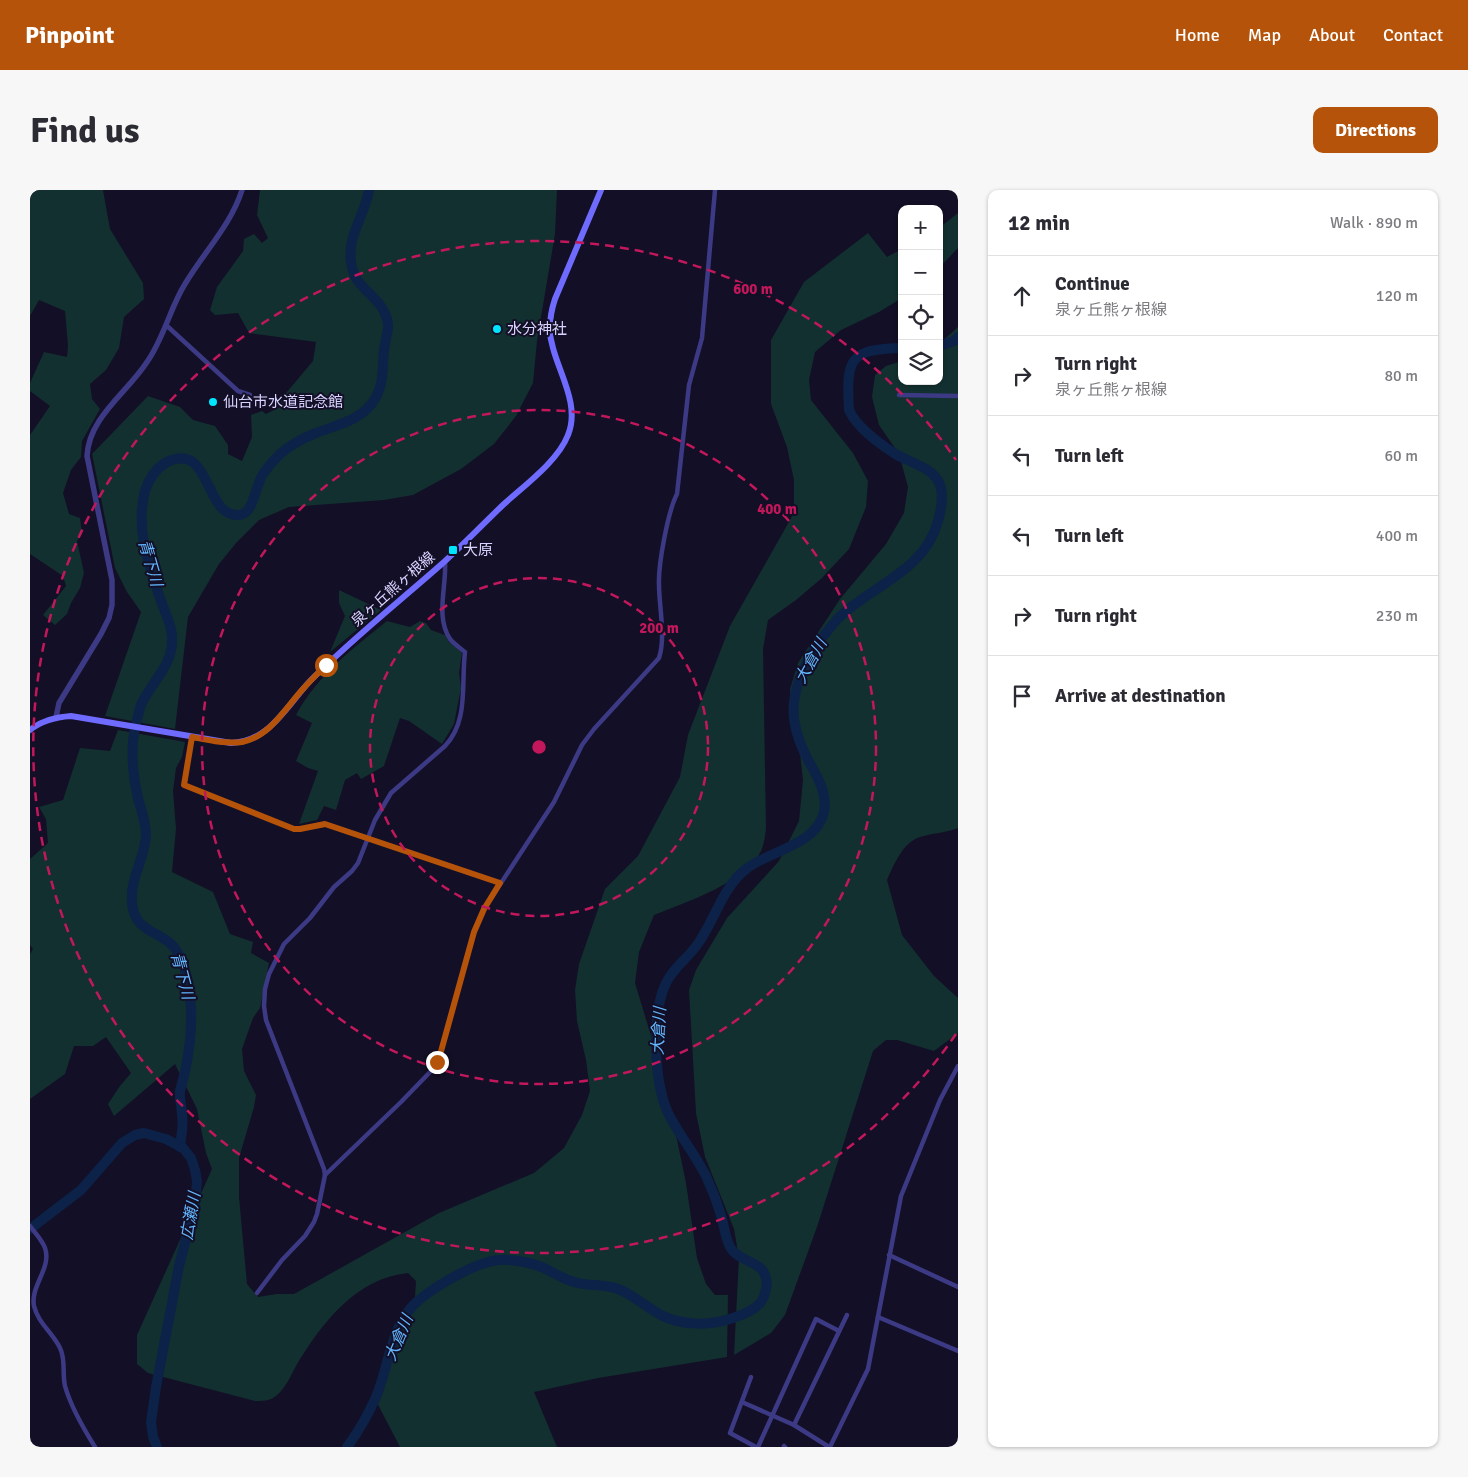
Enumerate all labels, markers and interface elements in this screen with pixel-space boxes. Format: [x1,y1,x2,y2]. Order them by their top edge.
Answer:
text: Pinpoint [25,20,114,50]
text: Home [1175,24,1220,46]
text: Map [1248,24,1281,46]
text: About [1309,24,1355,46]
text: Contact [1383,24,1443,46]
button: Directions [1313,107,1438,153]
text: Find us [30,109,140,152]
map controls [898,205,943,385]
button: + [898,205,943,250]
text: 12 min [1008,210,1070,236]
text: Walk · 890 m [1330,213,1418,233]
button: − [898,250,943,295]
text: Continue [1055,272,1130,296]
text: 600 m [733,280,773,298]
icon: ahead [1008,282,1036,310]
text: 120 m [1376,286,1418,306]
button: locate [898,295,943,340]
text: 泉ヶ丘熊ヶ根線 [1055,300,1167,320]
place label: 水分神社 [507,320,567,338]
marker: 水分神社 [491,323,503,335]
button: layers [898,340,943,385]
text: Turn right [1055,352,1137,376]
icon: right [1008,362,1036,390]
text: 80 m [1384,366,1418,386]
text: 泉ヶ丘熊ヶ根線 [1055,380,1167,400]
place label: 仙台市水道記念館 [223,393,343,411]
marker: 仙台市水道記念館 [207,396,219,408]
icon: left [1008,442,1036,470]
text: Turn left [1055,444,1124,468]
text: 60 m [1384,446,1418,466]
text: 400 m [757,500,797,518]
icon: left [1008,522,1036,550]
text: Turn left [1055,524,1124,548]
text: 400 m [1376,526,1418,546]
water label: 青下川 [134,537,167,591]
place label: 大原 [463,541,493,559]
marker: 大原 [447,544,459,556]
street label: 泉ヶ丘熊ヶ根線 [347,548,439,630]
icon: right [1008,602,1036,630]
text: Turn right [1055,604,1137,628]
text: 230 m [1376,606,1418,626]
text: 200 m [639,619,679,637]
water label: 大倉川 [791,633,832,687]
route start [315,654,338,677]
icon: arrive [1008,682,1036,710]
text: Arrive at destination [1055,684,1226,708]
centre of rings [530,738,548,756]
water label: 青下川 [166,950,198,1004]
water label: 大倉川 [648,1005,670,1055]
route end [426,1051,449,1074]
water label: 広瀬川 [177,1189,205,1241]
water label: 大倉川 [380,1310,418,1364]

